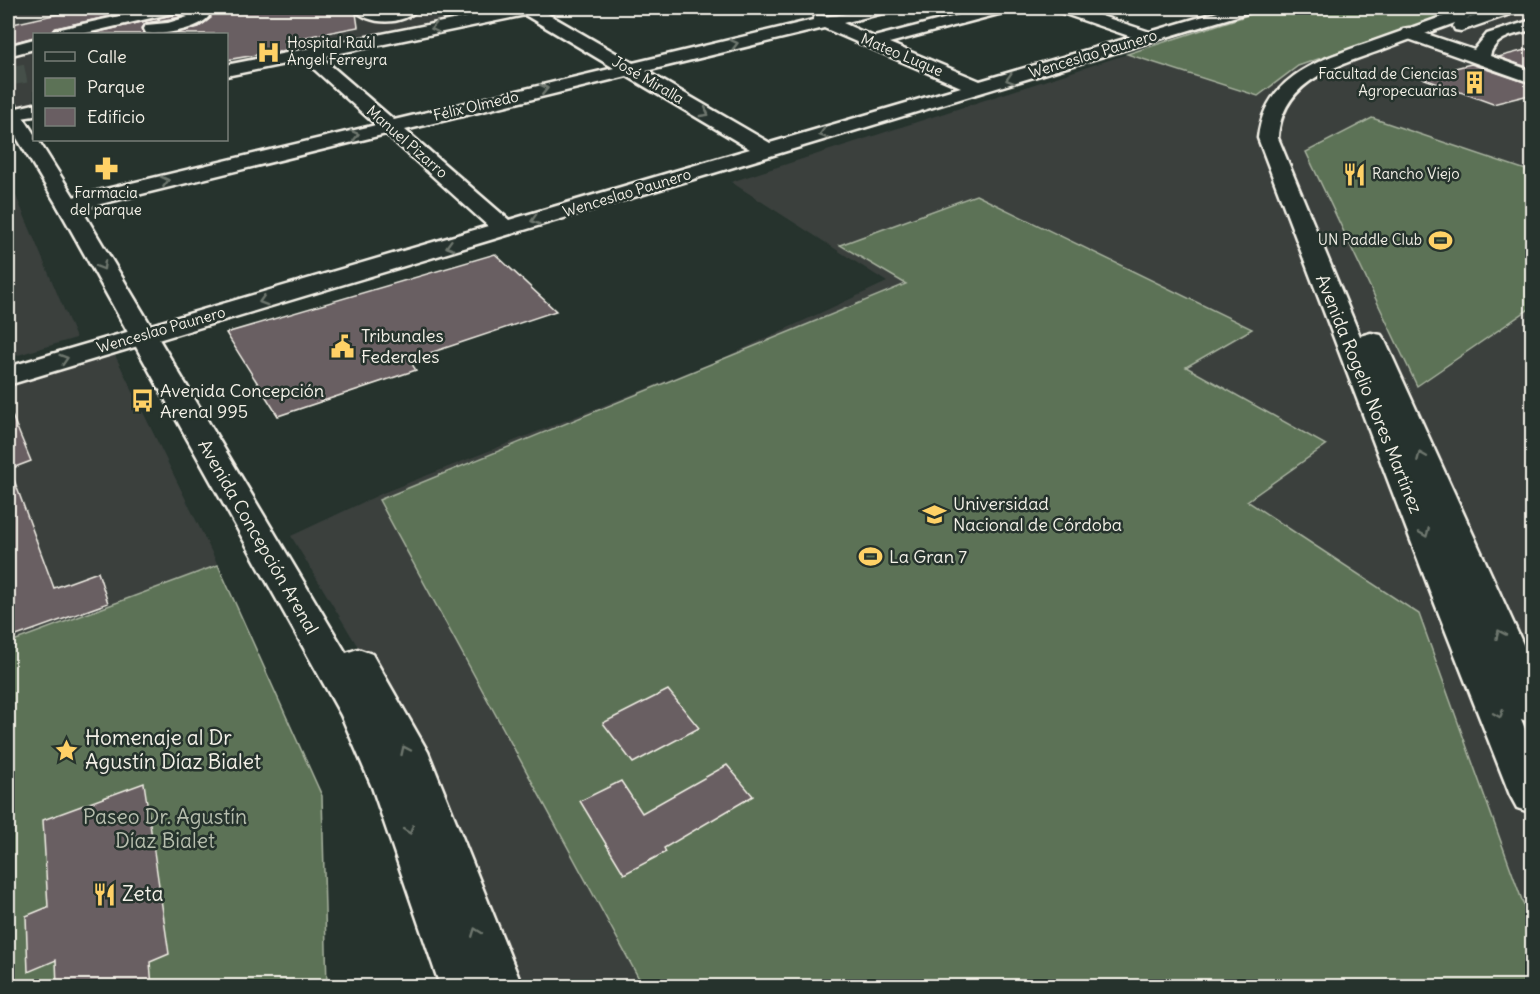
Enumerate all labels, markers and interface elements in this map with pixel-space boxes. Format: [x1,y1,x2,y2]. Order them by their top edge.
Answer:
one-way arrow [431,21,441,34]
street label: Wenceslao Paunero [1026,25,1159,82]
street label: Mateo Luque [858,29,946,80]
legend [33,33,228,141]
place label: Hospital Raúl Ángel Ferreyra [287,33,388,69]
one-way arrow [729,38,739,51]
hospital icon: Hospital Raúl Ángel Ferreyra [256,39,282,65]
text: Calle [87,45,127,68]
street label: José Miralla [609,51,688,108]
place label: Facultad de Ciencias Agropecuarias [1318,64,1457,100]
building icon: Facultad de Ciencias Agropecuarias [1462,70,1488,96]
one-way arrow [1005,72,1016,84]
text: Parque [87,75,145,98]
one-way arrow [539,84,549,97]
street label: Félix Olmedo [431,86,520,125]
street label: Manuel Pizarro [363,101,452,182]
text: Edificio [87,105,145,128]
one-way arrow [699,106,709,117]
one-way arrow [818,127,829,139]
one-way arrow [350,129,360,142]
pharmacy icon: Farmacia del parque [93,156,119,182]
restaurant icon: Rancho Viejo [1341,161,1367,187]
street label: Wenceslao Paunero [560,164,693,221]
place label: Rancho Viejo [1372,164,1460,183]
one-way arrow [160,176,170,189]
place label: Farmacia del parque [70,183,142,219]
one-way arrow [531,213,541,225]
sports icon: UN Paddle Club [1427,227,1453,253]
place label: UN Paddle Club [1318,230,1422,249]
one-way arrow [445,239,456,251]
one-way arrow [95,260,107,270]
street label: Avenida Rogelio Nores Martínez [1311,271,1428,517]
one-way arrow [258,294,269,306]
street label: Wenceslao Paunero [94,302,227,357]
place label: Tribunales Federales [361,324,444,368]
public building icon: Tribunales Federales [330,333,356,359]
one-way arrow [58,354,69,366]
place label: Avenida Concepción Arenal 995 [160,379,324,423]
bus stop icon: Avenida Concepción Arenal 995 [129,388,155,414]
street label: Avenida Concepción Arenal [193,435,324,638]
one-way arrow [1416,451,1428,462]
place label: Universidad Nacional de Córdoba [953,492,1122,536]
school or university icon: Universidad Nacional de Córdoba [922,501,948,527]
one-way arrow [1418,527,1430,538]
sports icon: La Gran 7 [858,544,884,570]
place label: La Gran 7 [889,545,967,568]
one-way arrow [1495,630,1507,641]
one-way arrow [1492,707,1504,718]
place label: Homenaje al Dr Agustín Díaz Bialet [85,724,261,775]
place icon: Homenaje al Dr Agustín Díaz Bialet [54,737,80,763]
one-way arrow [401,746,413,757]
park label: Paseo Dr. Agustín Díaz Bialet [83,803,247,854]
one-way arrow [401,824,414,835]
place label: Zeta [122,880,164,907]
restaurant icon: Zeta [91,881,117,907]
one-way arrow [471,927,483,938]

